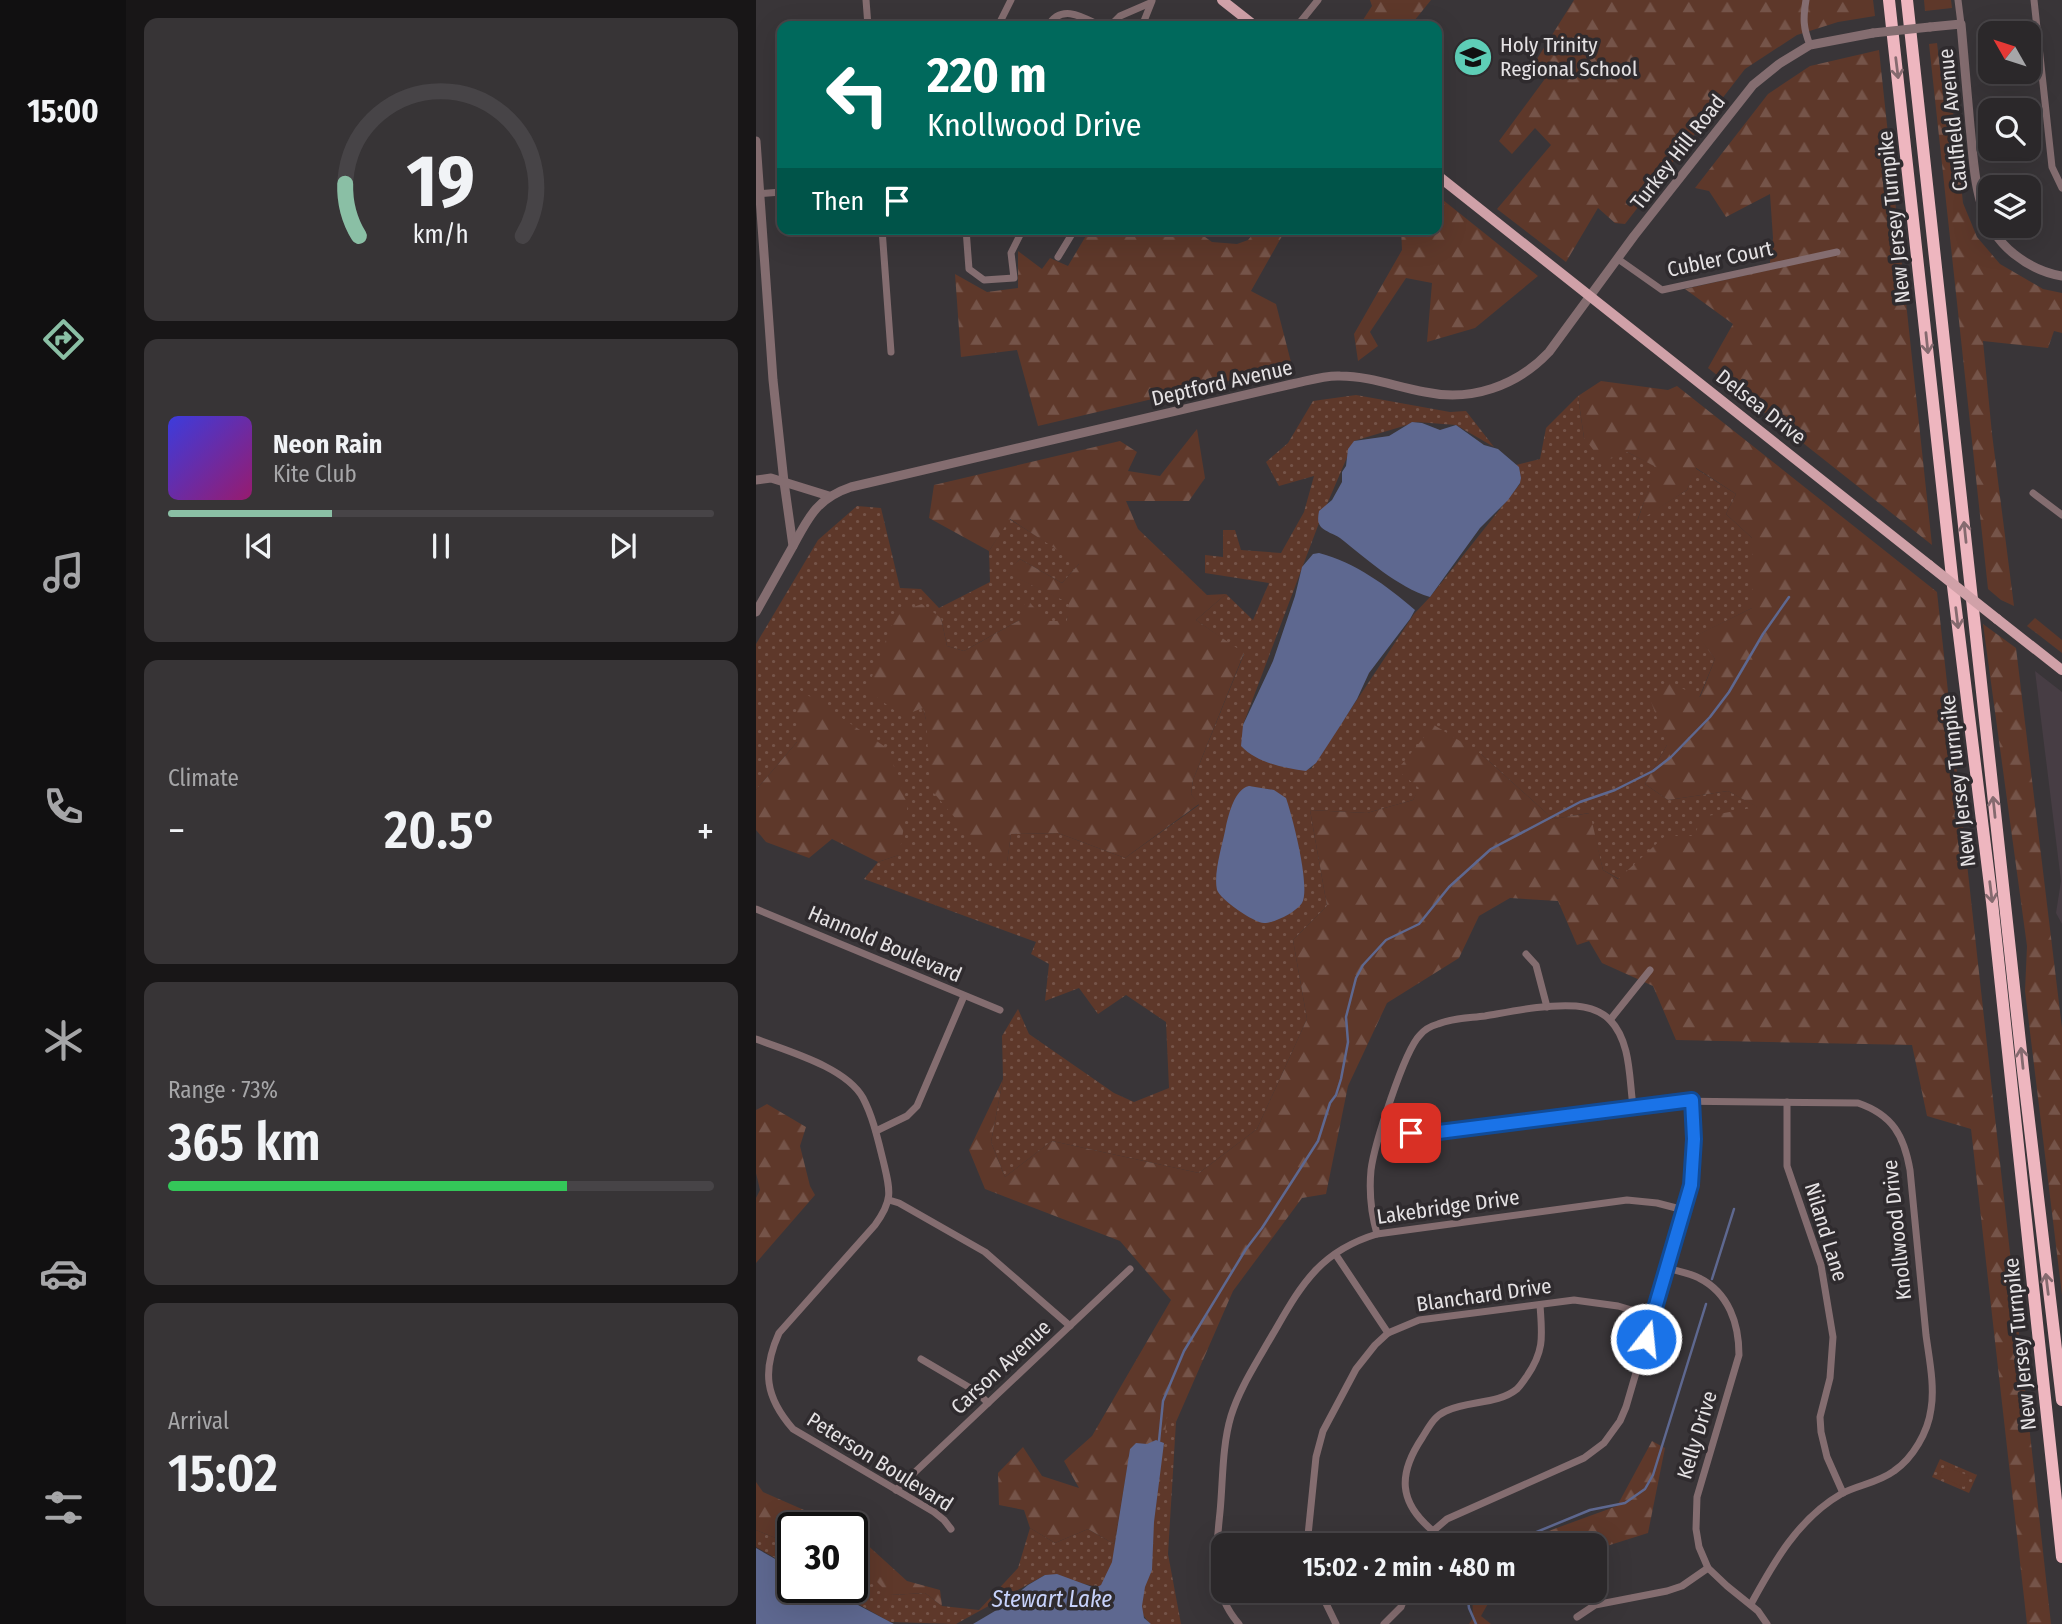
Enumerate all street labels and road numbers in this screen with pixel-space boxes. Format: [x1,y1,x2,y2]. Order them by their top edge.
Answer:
street label: Caulfield Avenue [1933,47,1973,193]
street label: Turkey Hill Road [1625,89,1731,215]
street label: New Jersey Turnpike [1872,130,1916,304]
street label: Cubler Court [1665,235,1775,283]
street label: Deptford Avenue [1149,354,1295,412]
street label: Delsea Drive [1711,364,1811,450]
street label: New Jersey Turnpike [1935,693,1981,869]
street label: Hannold Boulevard [804,900,966,988]
street label: Knollwood Drive [1877,1159,1917,1301]
street label: Niland Lane [1799,1179,1853,1285]
street label: Lakebridge Drive [1375,1184,1521,1230]
street label: New Jersey Turnpike [1998,1257,2042,1431]
street label: Blanchard Drive [1415,1273,1553,1317]
street label: Carson Avenue [946,1314,1056,1420]
street label: Kelly Drive [1671,1388,1723,1482]
street label: Peterson Boulevard [802,1407,958,1517]

